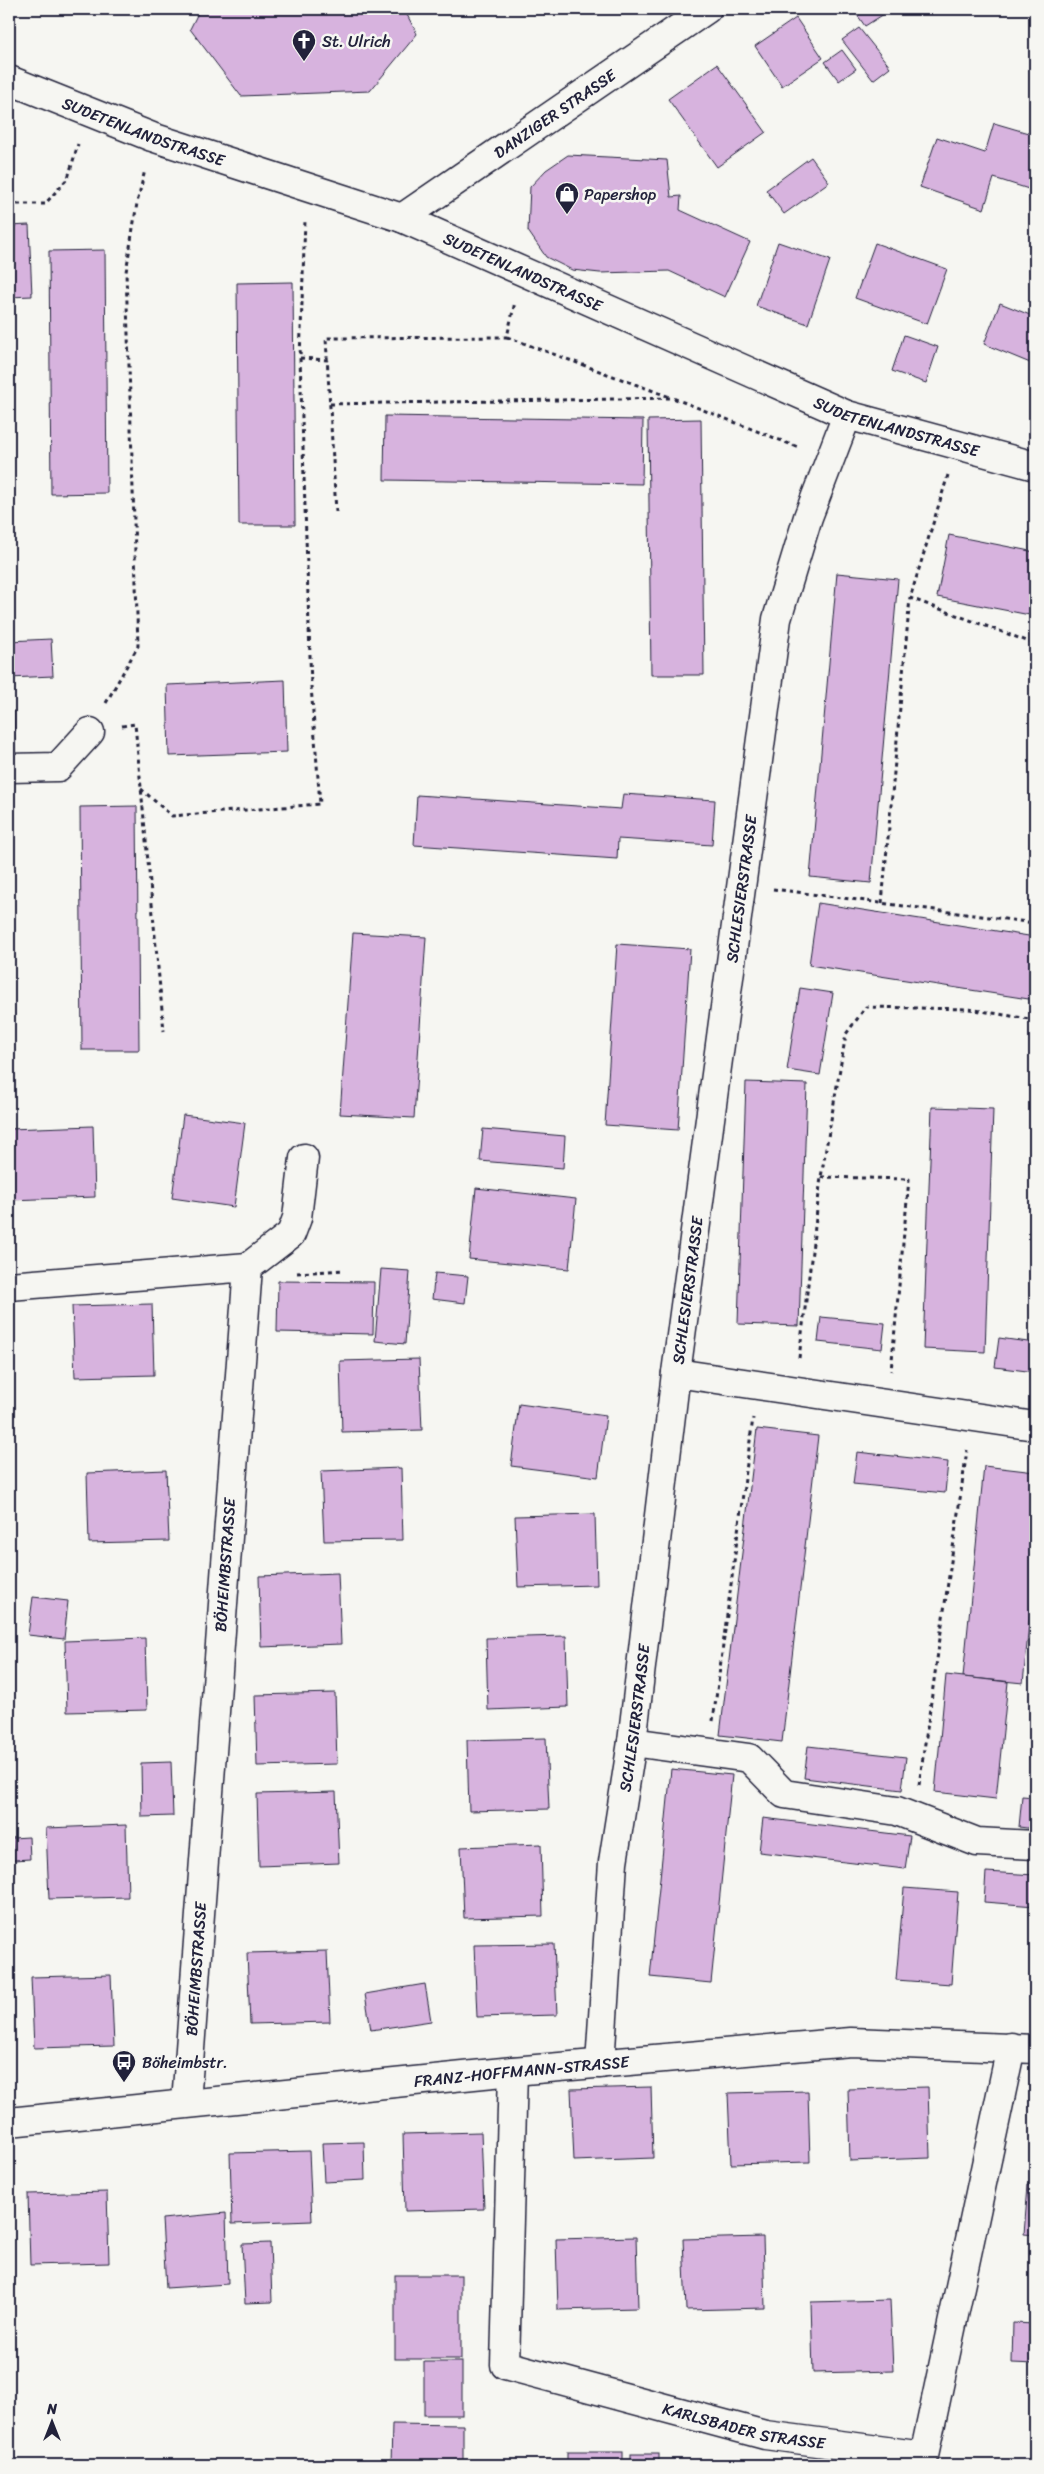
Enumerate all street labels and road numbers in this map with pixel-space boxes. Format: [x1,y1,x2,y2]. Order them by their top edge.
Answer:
street label: DANZIGER STRASSE [487,60,623,166]
street label: SUDETENLANDSTRASSE [58,88,230,174]
street label: SUDETENLANDSTRASSE [439,224,608,320]
street label: SUDETENLANDSTRASSE [809,388,983,465]
street label: SCHLESIERSTRASSE [717,812,765,964]
street label: SCHLESIERSTRASSE [663,1214,711,1366]
street label: BÖHEIMBSTRASSE [206,1496,244,1633]
street label: SCHLESIERSTRASSE [610,1641,658,1794]
street label: BÖHEIMBSTRASSE [177,1900,215,2037]
street label: FRANZ-HOFFMANN-STRASSE [413,2047,631,2095]
street label: KARLSBADER STRASSE [659,2394,828,2457]

